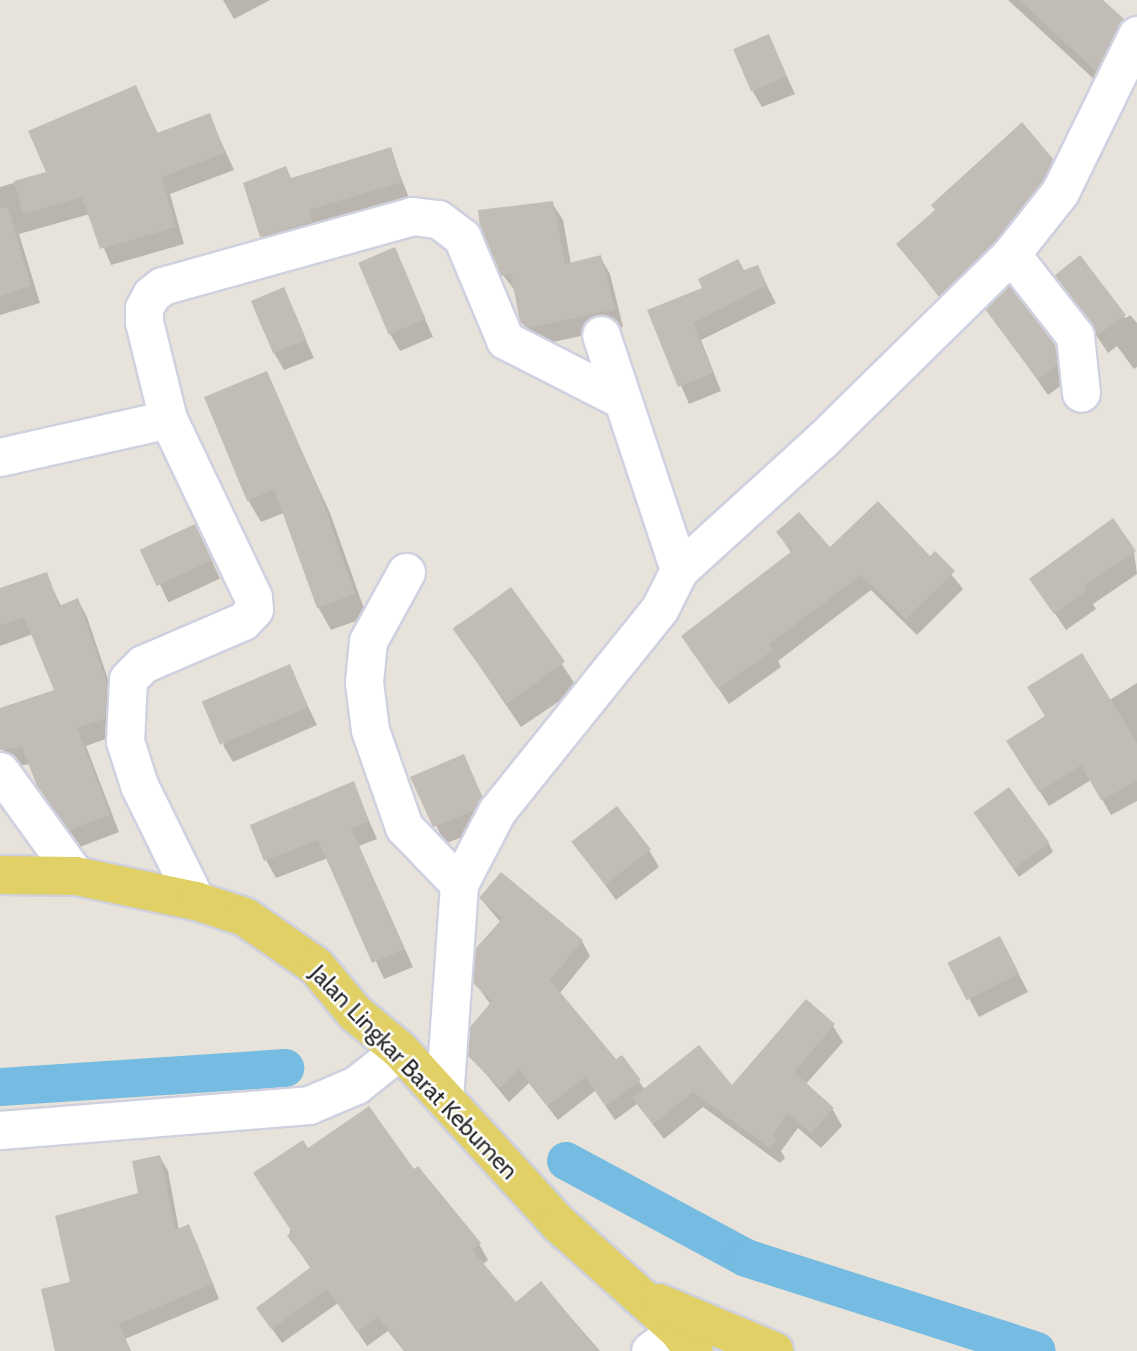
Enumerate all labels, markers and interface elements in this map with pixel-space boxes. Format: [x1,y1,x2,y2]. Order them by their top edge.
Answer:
street label: Jalan Lingkar Barat Kebumen [304,959,524,1185]

